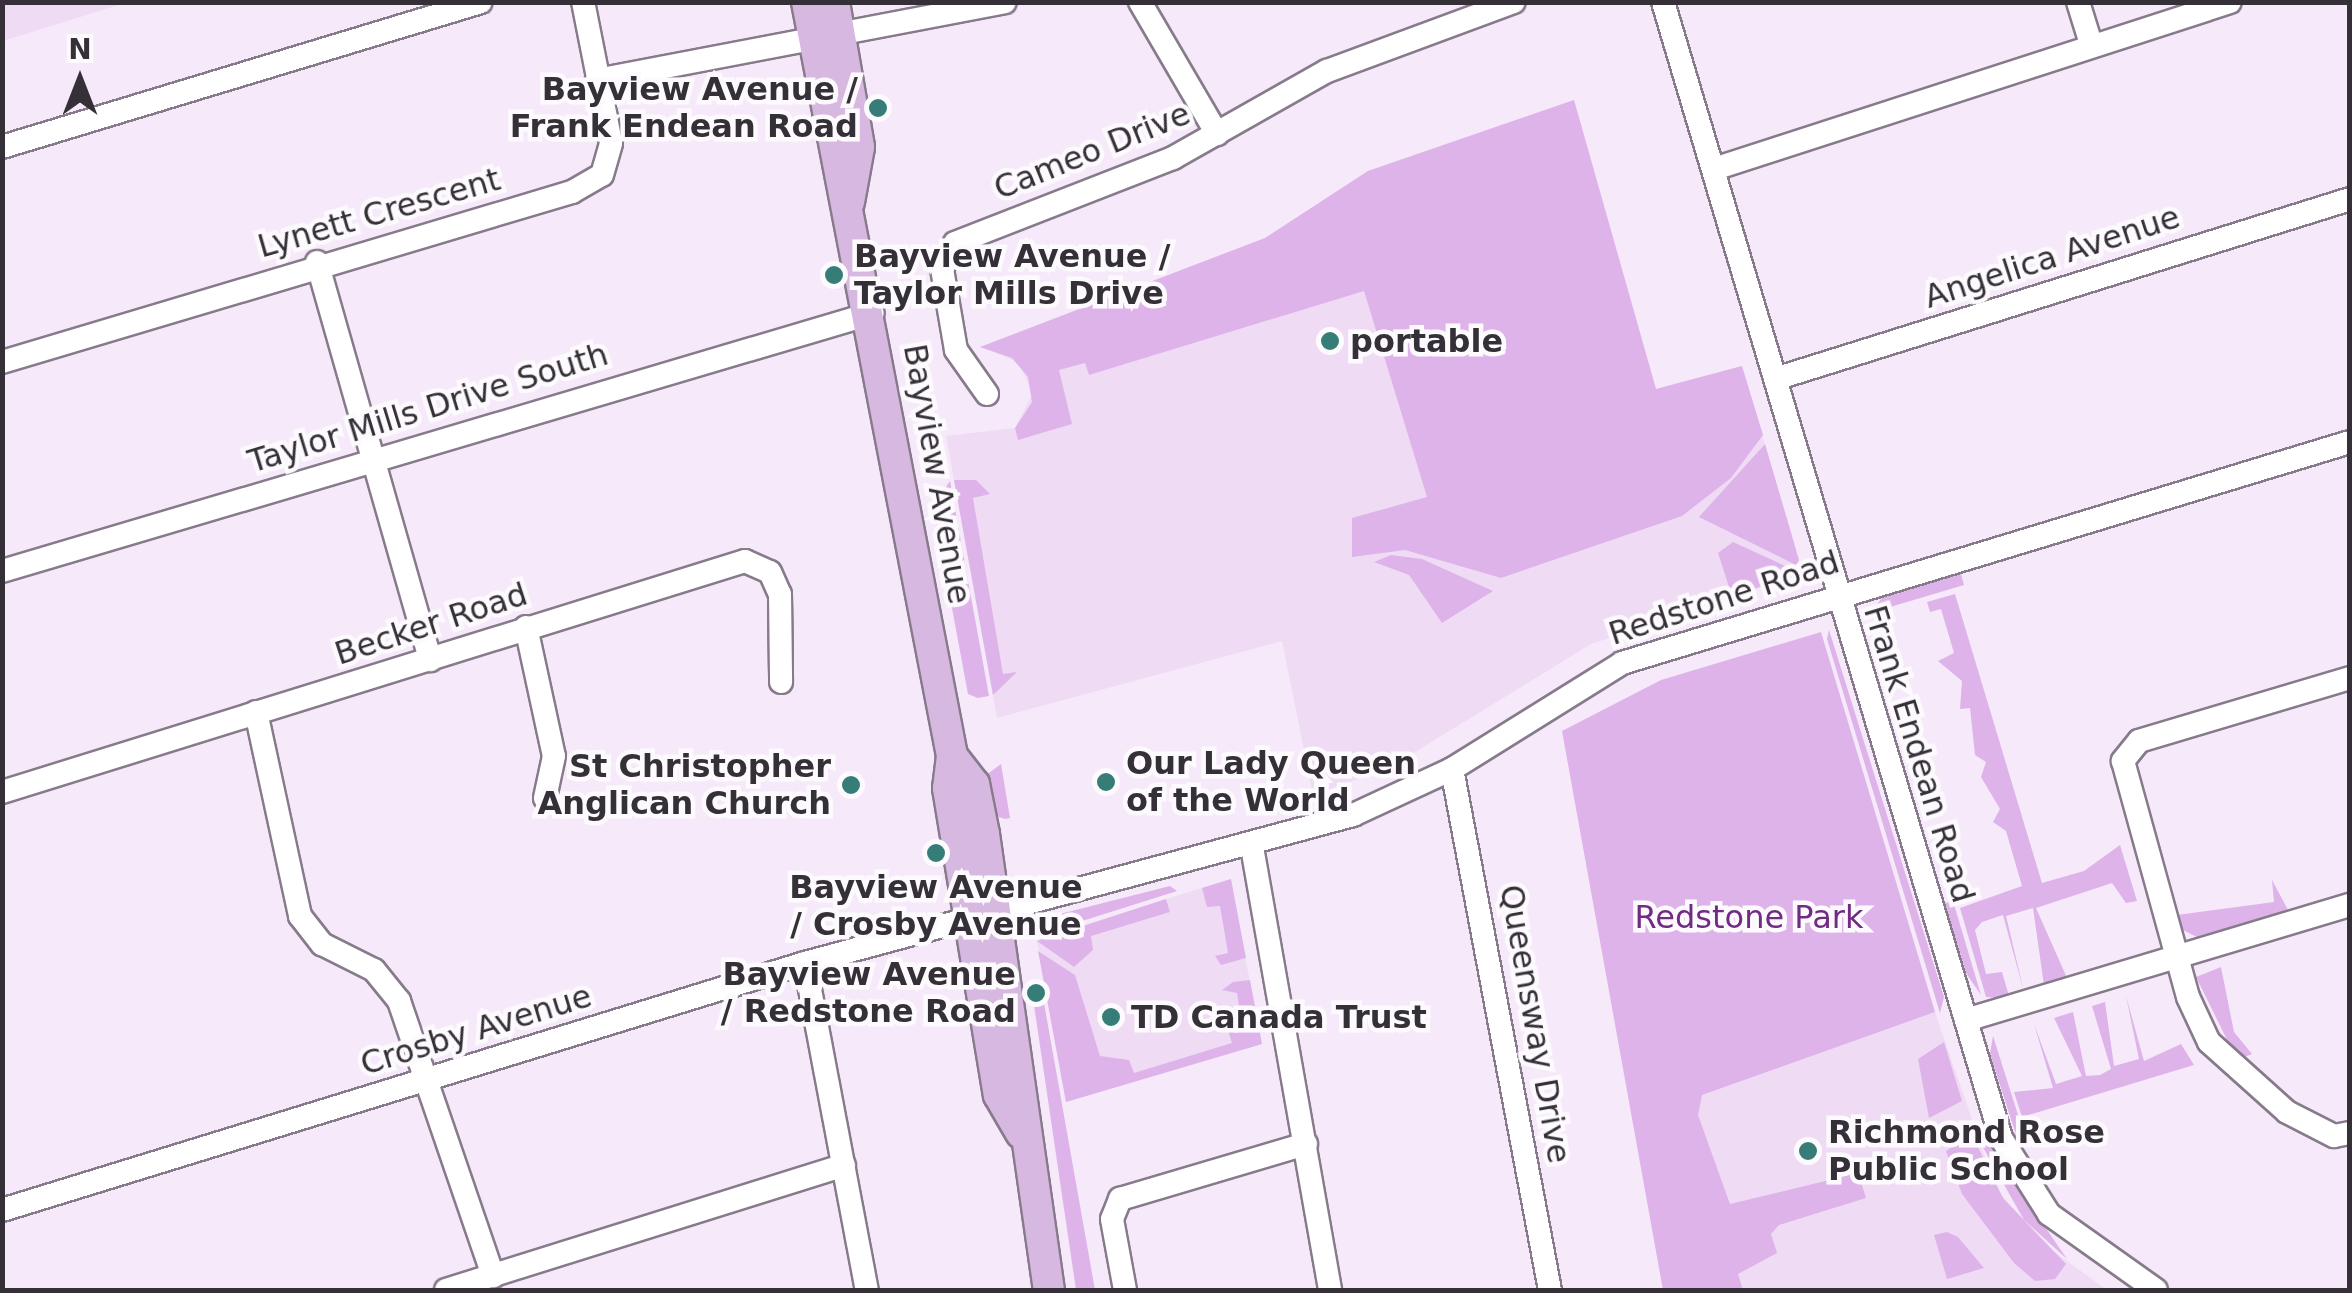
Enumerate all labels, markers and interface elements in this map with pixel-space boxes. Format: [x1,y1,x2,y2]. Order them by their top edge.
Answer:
north arrow [30,30,130,130]
text: N [68,33,92,66]
place label: Bayview Avenue / Frank Endean Road [510,71,858,146]
street label: Cameo Drive [988,94,1196,208]
marker: Bayview Avenue / Frank Endean Road [867,97,889,119]
street label: Lynett Crescent [253,160,505,266]
street label: Angelica Avenue [1919,198,2185,316]
place label: Bayview Avenue / Taylor Mills Drive [854,238,1170,313]
marker: Bayview Avenue / Taylor Mills Drive [823,264,845,286]
place label: portable [1350,322,1503,360]
marker: portable [1319,330,1341,352]
street label: Taylor Mills Drive South [243,335,613,481]
street label: Bayview Avenue [895,341,979,607]
street label: Redstone Road [1604,543,1844,653]
street label: Becker Road [330,575,532,673]
street label: Frank Endean Road [1856,601,1982,907]
place label: Our Lady Queen of the World [1126,745,1416,820]
place label: St Christopher Anglican Church [538,748,831,823]
marker: Our Lady Queen of the World [1095,771,1117,793]
marker: St Christopher Anglican Church [840,774,862,796]
marker: Bayview Avenue / Crosby Avenue [925,842,947,864]
place label: Bayview Avenue / Crosby Avenue [789,869,1083,944]
street label: Queensway Drive [1492,882,1578,1166]
park label: Redstone Park [1635,898,1863,936]
place label: Bayview Avenue / Redstone Road [721,956,1016,1031]
street label: Crosby Avenue [356,977,596,1083]
marker: Bayview Avenue / Redstone Road [1025,982,1047,1004]
place label: TD Canada Trust [1131,998,1427,1036]
marker: TD Canada Trust [1100,1006,1122,1028]
place label: Richmond Rose Public School [1828,1114,2105,1189]
marker: Richmond Rose Public School [1797,1140,1819,1162]

